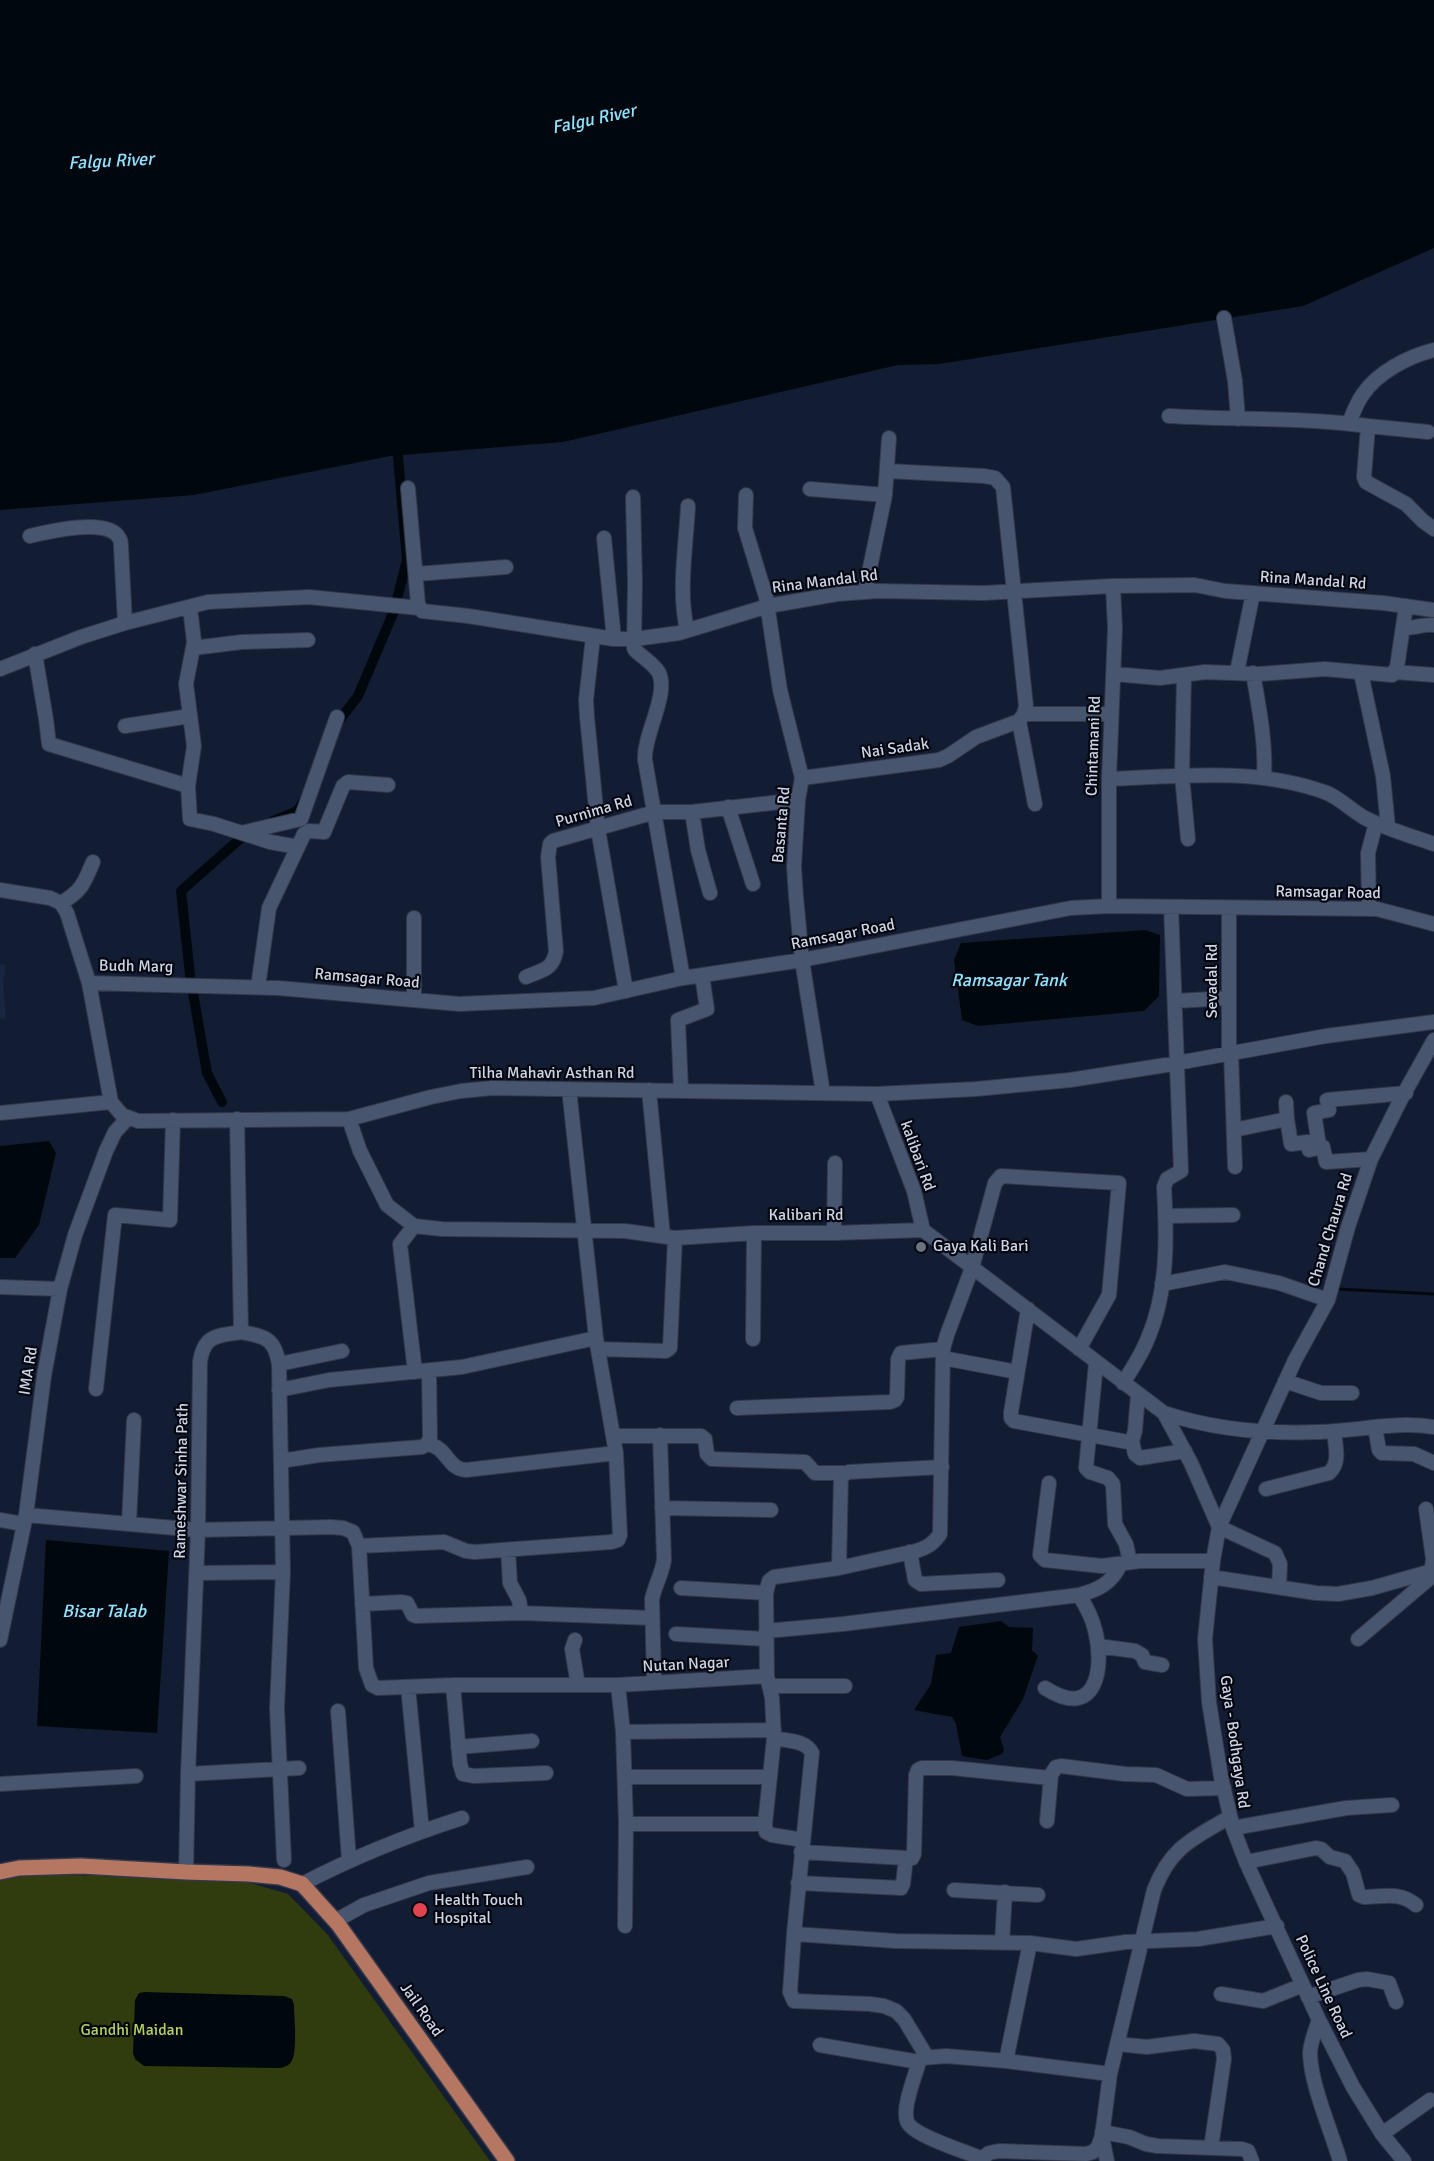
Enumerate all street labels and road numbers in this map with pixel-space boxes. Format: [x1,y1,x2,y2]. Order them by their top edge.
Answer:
street label: Rina Mandal Rd [771,566,879,598]
street label: Rina Mandal Rd [1259,568,1367,594]
street label: Chintamani Rd [1083,695,1105,797]
street label: Nai Sadak [860,735,930,763]
street label: Basanta Rd [769,786,795,864]
street label: Purnima Rd [553,792,635,832]
street label: Ramsagar Road [1275,882,1381,904]
street label: Ramsagar Road [789,916,897,954]
street label: Sevadal Rd [1203,944,1223,1018]
street label: Budh Marg [99,957,173,977]
street label: Ramsagar Road [314,965,420,993]
street label: Tilha Mahavir Asthan Rd [470,1064,634,1084]
street label: kalibari Rd [895,1118,939,1194]
street label: Chand Chaura Rd [1305,1171,1357,1289]
street label: Kalibari Rd [768,1206,844,1226]
street label: IMA Rd [16,1345,42,1397]
street label: Rameshwar Sinha Path [171,1403,193,1559]
street label: Nutan Nagar [642,1653,730,1677]
street label: Gaya - Bodhgaya Rd [1215,1674,1253,1810]
street label: Police Line Road [1291,1932,1355,2042]
street label: Jail Road [395,1979,447,2041]

